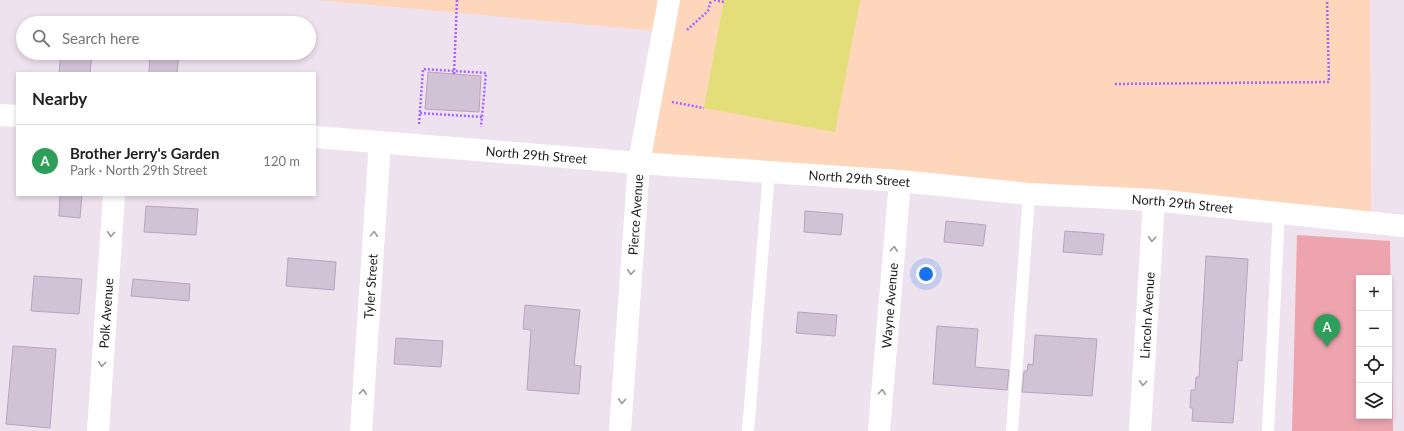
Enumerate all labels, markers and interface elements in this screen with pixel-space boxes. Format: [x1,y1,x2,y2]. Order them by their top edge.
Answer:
search box [16,16,316,60]
icon: search [30,27,52,49]
text: Search here [62,29,139,47]
text: Nearby [32,88,87,109]
street label: North 29th Street [485,143,588,167]
text: Brother Jerry's Garden [70,144,220,162]
text: A [40,153,50,169]
text: 120 m [263,153,300,169]
text: Park · North 29th Street [70,162,207,178]
street label: North 29th Street [808,167,911,190]
street label: Pierce Avenue [624,173,646,256]
street label: North 29th Street [1131,191,1234,216]
one-way arrow [107,231,116,237]
one-way arrow [369,231,378,237]
one-way arrow [1148,236,1156,242]
one-way arrow [890,246,899,252]
street label: Tyler Street [360,253,381,319]
street label: Wayne Avenue [878,262,901,349]
your location [916,264,936,284]
one-way arrow [627,269,636,275]
street label: Lincoln Avenue [1136,271,1158,359]
map controls [1356,275,1392,419]
button: + [1356,275,1392,311]
street label: Polk Avenue [96,277,116,349]
button: − [1356,311,1392,347]
pin: A [1314,314,1340,347]
button: locate [1356,347,1392,383]
one-way arrow [98,361,107,367]
one-way arrow [1139,380,1148,386]
button: layers [1356,383,1392,419]
one-way arrow [359,389,368,395]
one-way arrow [877,389,886,395]
one-way arrow [617,398,626,404]

